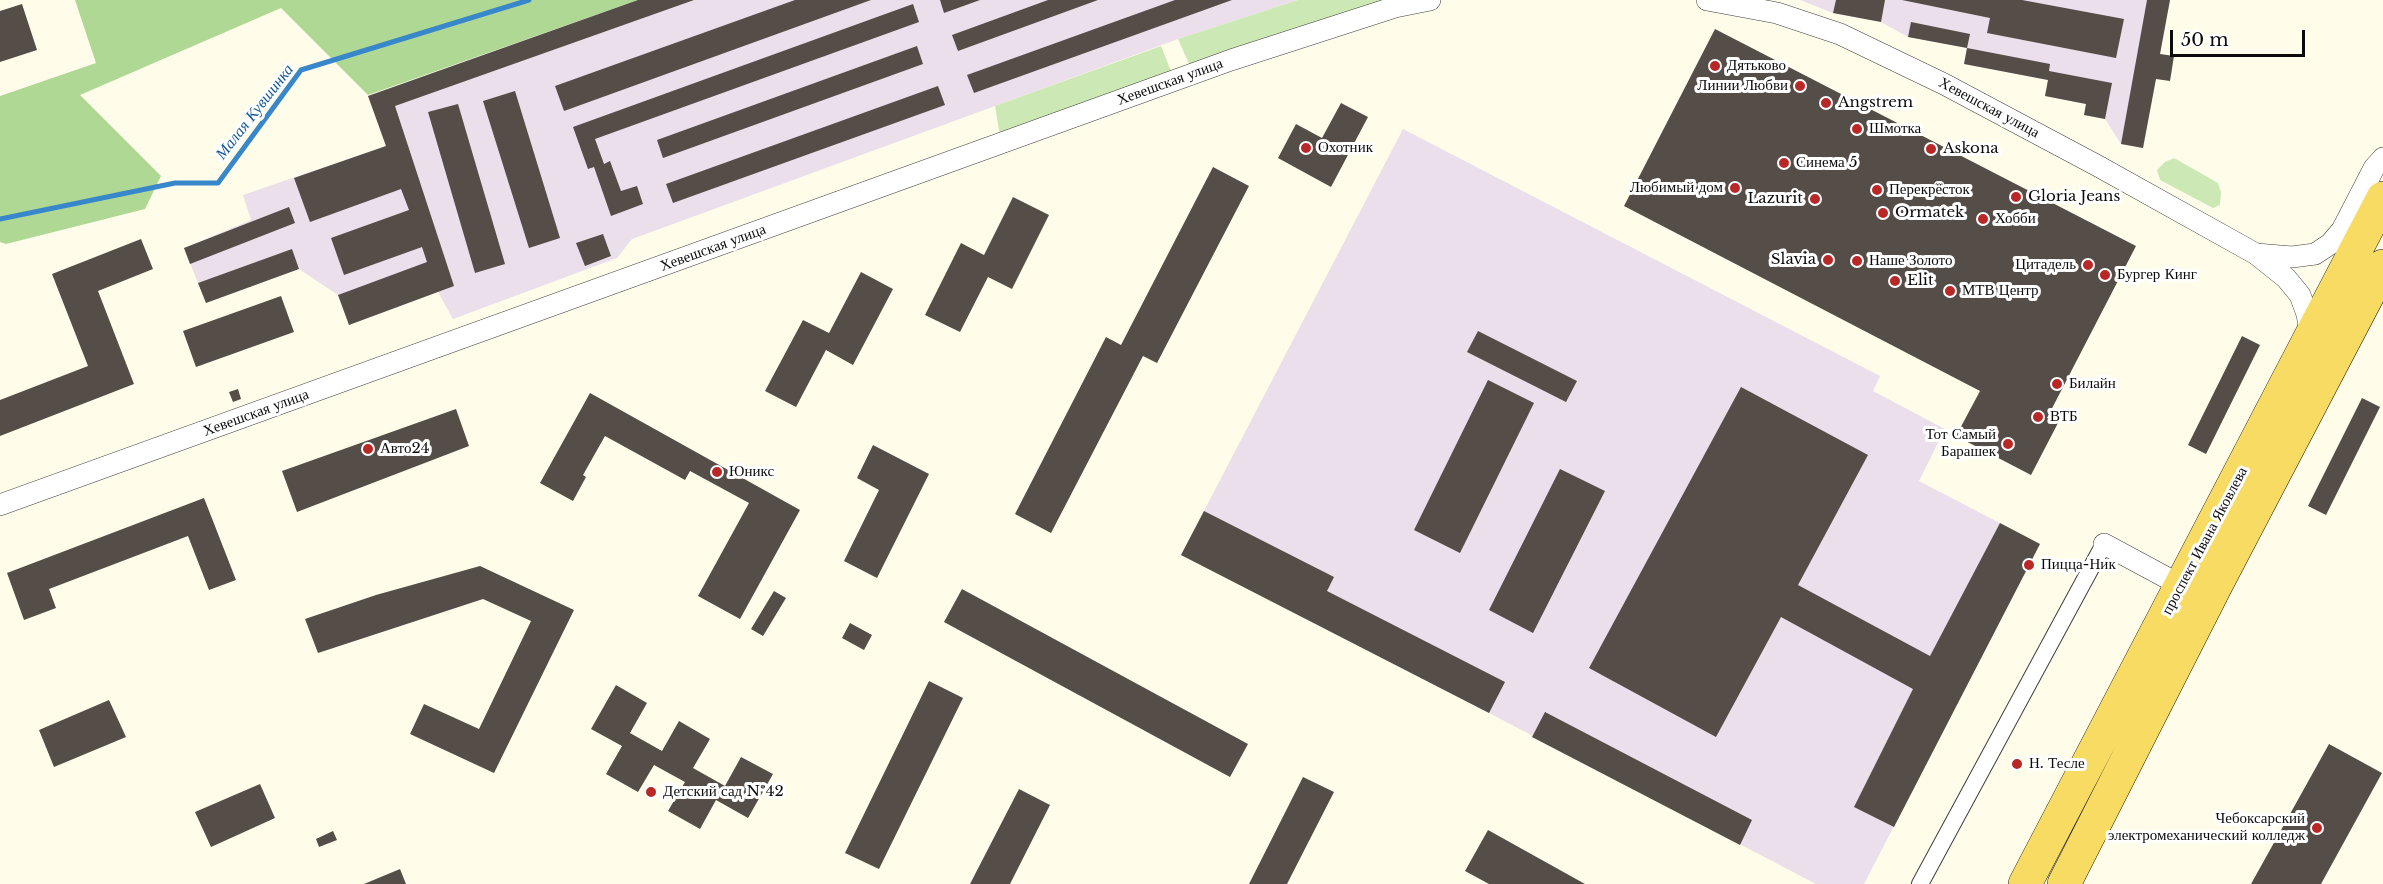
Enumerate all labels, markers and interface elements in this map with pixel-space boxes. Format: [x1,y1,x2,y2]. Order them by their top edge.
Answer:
scale bar [2173,18,2308,56]
text: 50 m [2181,29,2229,51]
street label: Хевешская улица [1115,55,1225,109]
place label: Дятьково [1727,57,1786,75]
marker: Дятьково [1708,59,1722,73]
water label: Малая Кувшинка [212,61,298,163]
street label: Хевешская улица [1936,74,2042,142]
place label: Линии Любви [1697,77,1788,95]
marker: Линии Любви [1793,79,1807,93]
place label: Angstrem [1838,94,1913,112]
marker: Angstrem [1819,96,1833,110]
place label: Шмотка [1869,120,1921,138]
marker: Шмотка [1850,122,1864,136]
place label: Охотник [1318,139,1373,157]
place label: Askona [1943,140,1999,158]
marker: Охотник [1299,141,1313,155]
marker: Askona [1924,142,1938,156]
place label: Синема 5 [1796,154,1858,172]
marker: Синема 5 [1777,156,1791,170]
place label: Любимый дом [1630,179,1723,197]
marker: Любимый дом [1728,181,1742,195]
place label: Перекрёсток [1889,181,1970,199]
marker: Перекрёсток [1870,183,1884,197]
place label: Gloria Jeans [2028,188,2120,206]
place label: Lazurit [1747,190,1803,208]
marker: Gloria Jeans [2009,190,2023,204]
marker: Lazurit [1808,192,1822,206]
place label: Ormatek [1895,204,1964,222]
marker: Ormatek [1876,206,1890,220]
place label: Хобби [1995,210,2036,228]
marker: Хобби [1976,212,1990,226]
street label: Хевешская улица [658,221,768,275]
place label: Slavia [1771,251,1816,269]
place label: Наше Золото [1869,252,1952,270]
marker: Slavia [1821,253,1835,267]
marker: Наше Золото [1850,254,1864,268]
place label: Цитадель [2015,256,2076,274]
marker: Цитадель [2081,258,2095,272]
place label: Бургер Кинг [2117,266,2197,284]
marker: Бургер Кинг [2098,268,2112,282]
place label: Elit [1907,272,1934,290]
marker: Elit [1888,274,1902,288]
place label: МТВ Центр [1962,282,2039,300]
marker: МТВ Центр [1943,284,1957,298]
place label: Билайн [2069,375,2116,393]
marker: Билайн [2050,377,2064,391]
street label: Хевешская улица [201,386,311,440]
place label: ВТБ [2050,408,2078,426]
marker: ВТБ [2031,410,2045,424]
place label: Тот Самый Барашек [1926,426,1996,461]
marker: Тот Самый Барашек [2001,437,2015,451]
place label: Авто24 [380,440,429,458]
marker: Авто24 [361,442,375,456]
place label: Юникс [729,463,774,481]
street label: проспект Ивана Яковлева [2158,464,2252,618]
marker: Юникс [710,465,724,479]
place label: Пицца-Ник [2041,556,2116,574]
marker: Пицца-Ник [2022,558,2036,572]
place label: Н. Тесле [2029,755,2085,773]
marker: Н. Тесле [2010,757,2024,771]
place label: Детский сад №42 [663,783,784,801]
marker: Детский сад №42 [644,785,658,799]
place label: Чебоксарский электромеханический колледж [2108,810,2305,845]
marker: Чебоксарский электромеханический колледж [2310,821,2324,835]

